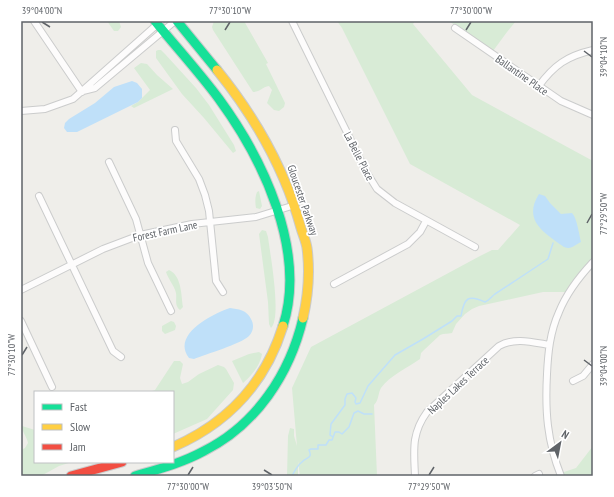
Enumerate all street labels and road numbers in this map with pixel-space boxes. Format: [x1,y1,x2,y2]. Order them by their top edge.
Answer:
street label: Ballantine Place [493,52,551,99]
street label: La Belle Place [341,129,377,183]
street label: Gloucester Parkway [284,163,322,238]
street label: Forest Farm Lane [131,217,199,245]
street label: Naples Lakes Terrace [424,353,492,417]

